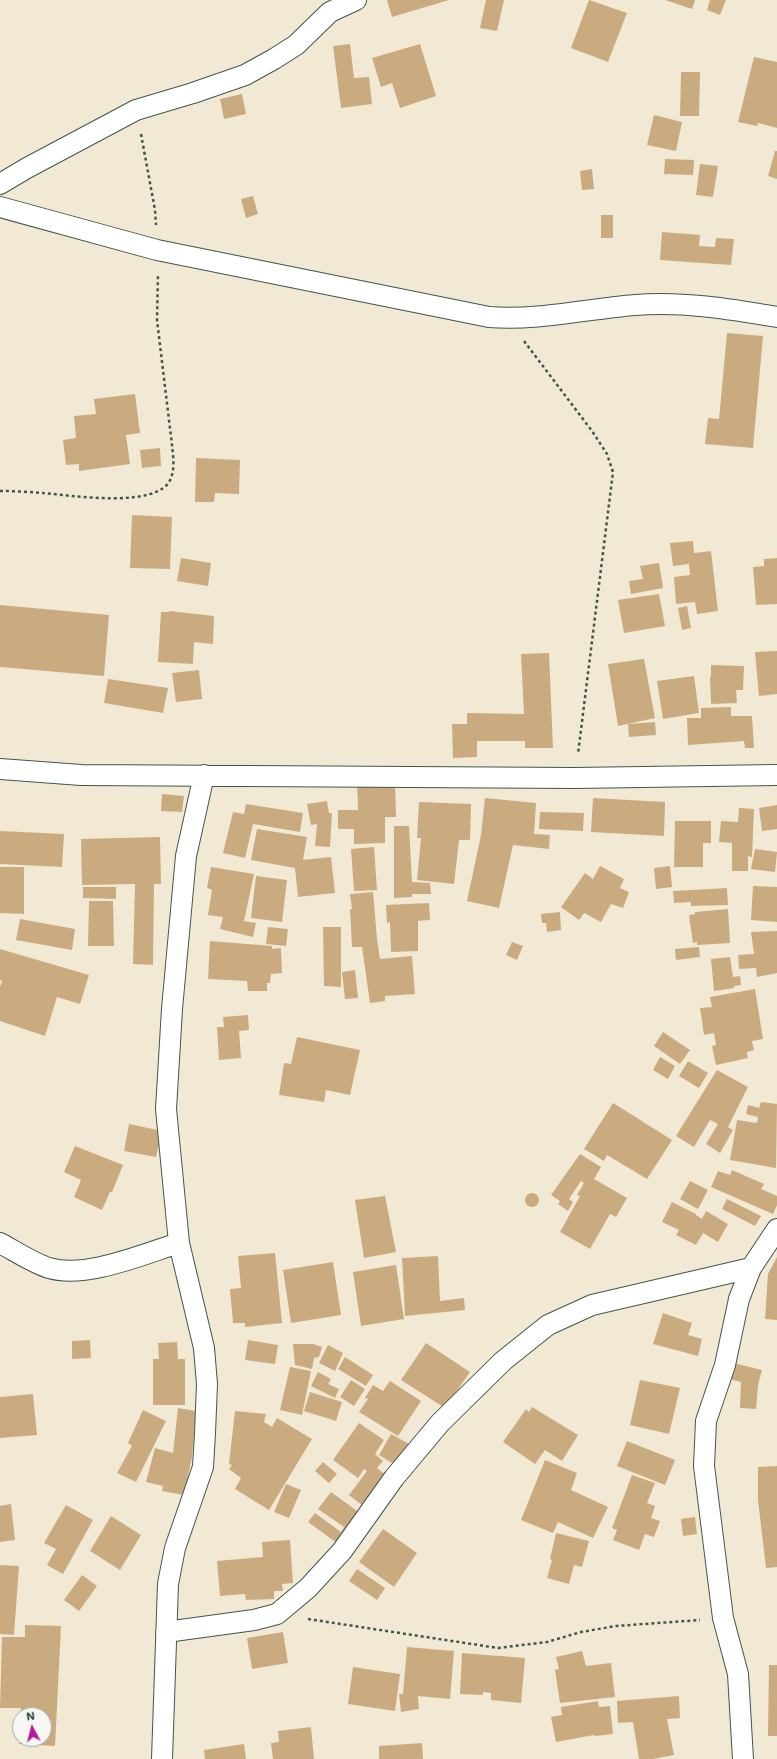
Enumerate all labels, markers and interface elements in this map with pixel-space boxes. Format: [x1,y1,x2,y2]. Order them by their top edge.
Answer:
north arrow [12,1707,52,1747]
text: N [26,1708,36,1724]

